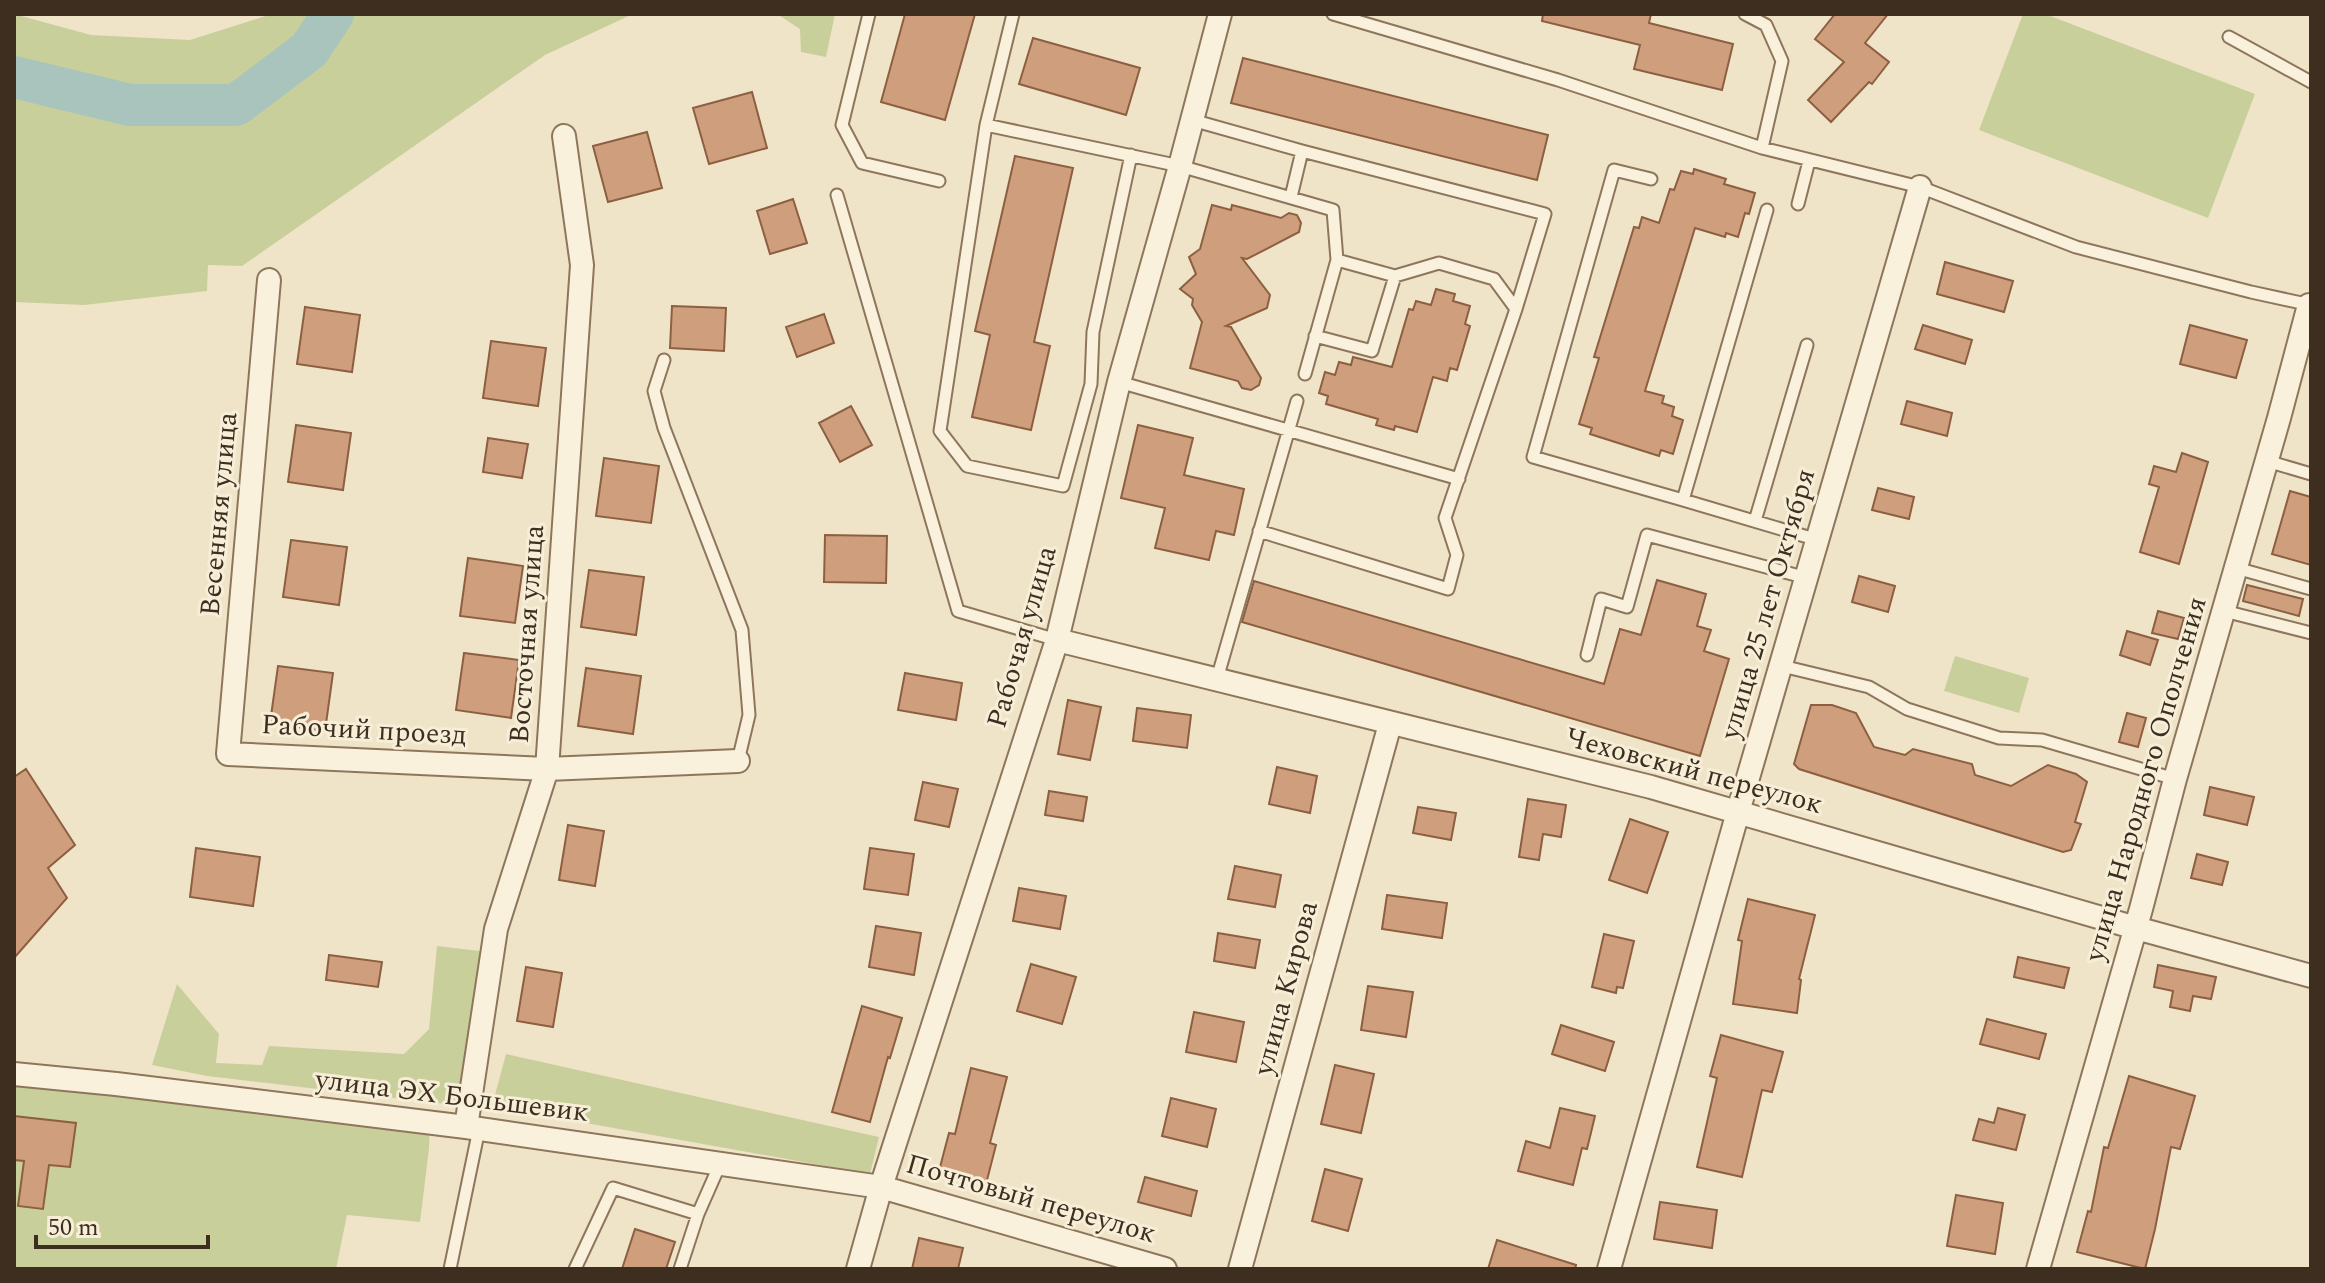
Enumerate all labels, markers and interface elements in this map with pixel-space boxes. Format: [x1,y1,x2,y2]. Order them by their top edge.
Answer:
street label: Весенняя улица [189,410,249,618]
street label: улица 25 лет Октября [1708,464,1827,745]
street label: Восточная улица [498,523,556,745]
street label: Рабочая улица [975,541,1069,733]
street label: улица Народного Ополчения [2073,591,2219,967]
street label: Рабочий проезд [260,703,468,757]
street label: Чеховский переулок [1561,716,1827,826]
street label: улица Кирова [1242,896,1330,1081]
street label: улица ЭХ Большевик [312,1058,591,1134]
street label: Почтовый переулок [901,1143,1161,1255]
scale bar [36,1199,208,1249]
text: 50 m [48,1210,99,1246]

